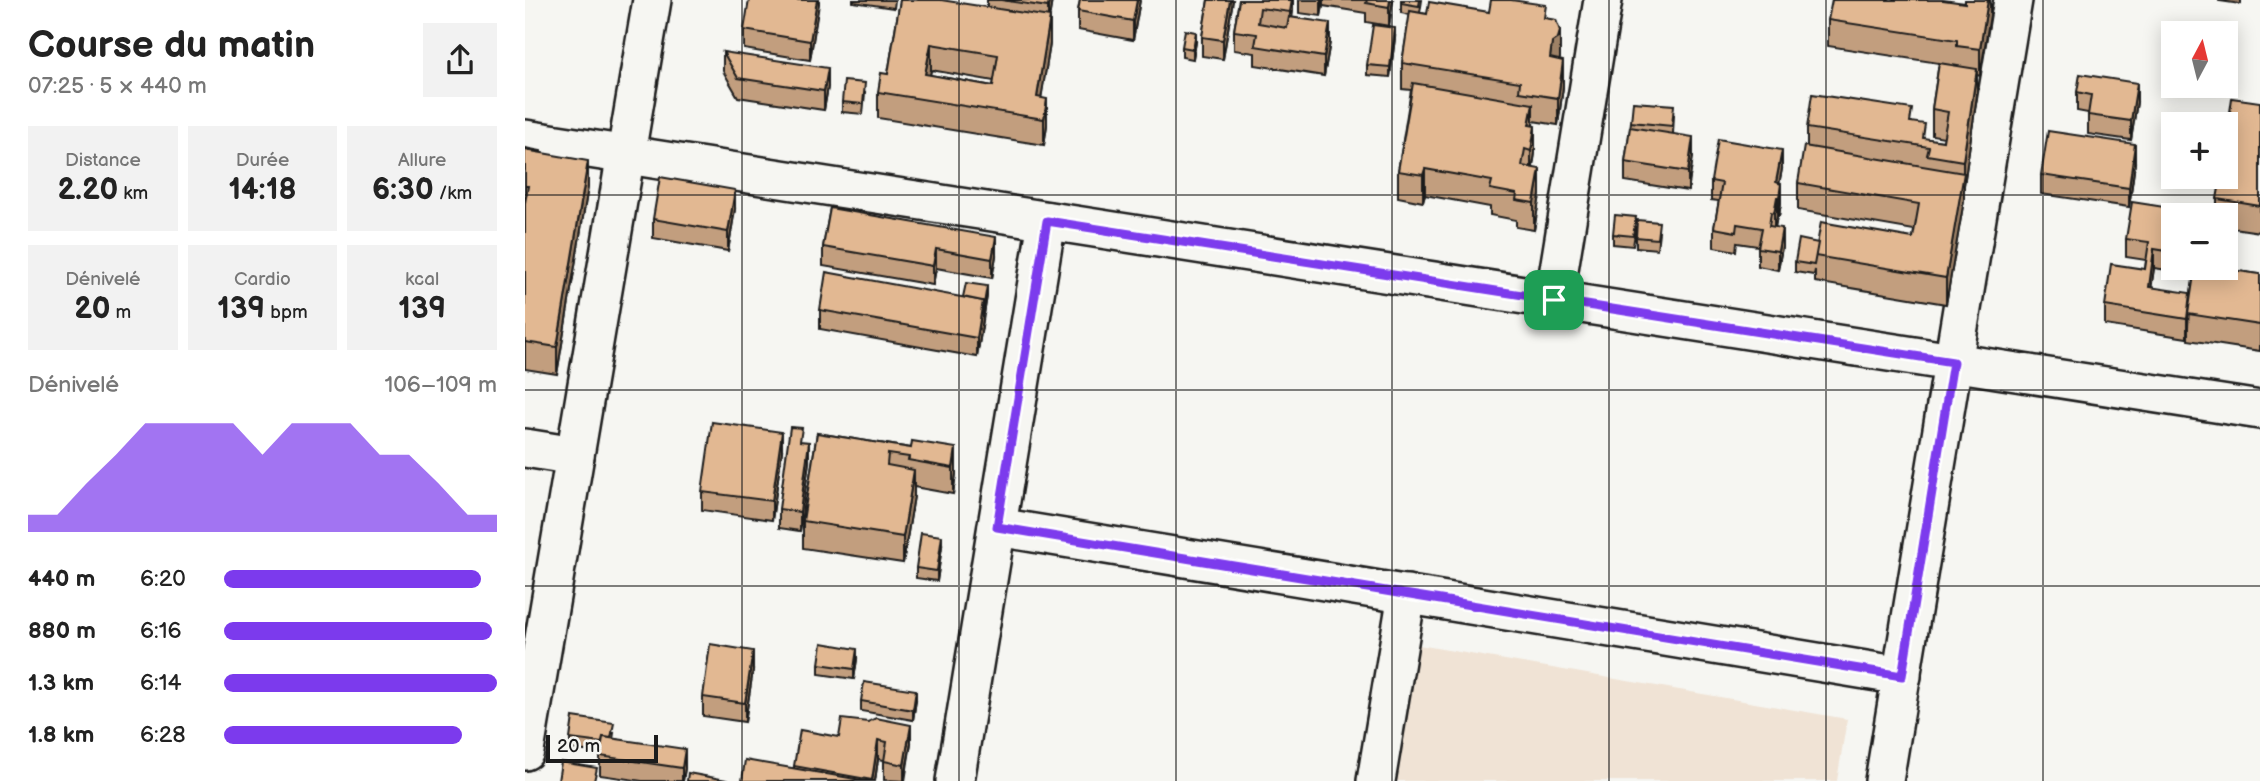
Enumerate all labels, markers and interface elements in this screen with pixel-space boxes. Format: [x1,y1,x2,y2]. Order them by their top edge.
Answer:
north arrow [2161,21,2238,98]
map controls [2161,21,2238,280]
text: Course du matin [28,23,315,68]
button: share [423,23,497,97]
text: 07:25 · 5 × 440 m [28,72,207,100]
button: + [2161,112,2238,189]
text: Distance [65,149,141,172]
text: Durée [236,149,289,172]
text: Allure [398,149,446,172]
text: 2.20 [57,172,118,208]
text: 14:18 [228,172,297,208]
text: 6:30 [372,172,434,208]
text: km [118,182,148,205]
text: /km [434,182,472,205]
button: − [2161,203,2238,280]
text: Dénivelé [65,268,140,291]
text: Cardio [234,268,291,291]
text: kcal [405,268,439,291]
pin [1524,270,1584,330]
icon: arrive [1535,281,1573,319]
text: 20 [74,291,110,327]
text: 139 [217,291,265,327]
text: 139 [398,291,446,327]
text: m [110,301,131,324]
text: bpm [265,301,308,324]
text: Dénivelé [28,371,119,399]
text: 106–109 m [384,371,497,399]
text: 440 m [28,565,95,593]
text: 6:20 [140,565,186,593]
text: 880 m [28,617,96,645]
text: 6:16 [140,617,182,645]
text: 1.3 km [28,669,94,697]
text: 6:14 [140,669,182,697]
text: 1.8 km [28,721,94,749]
text: 6:28 [140,721,186,749]
scale bar [546,732,658,764]
text: 20 m [557,735,600,758]

